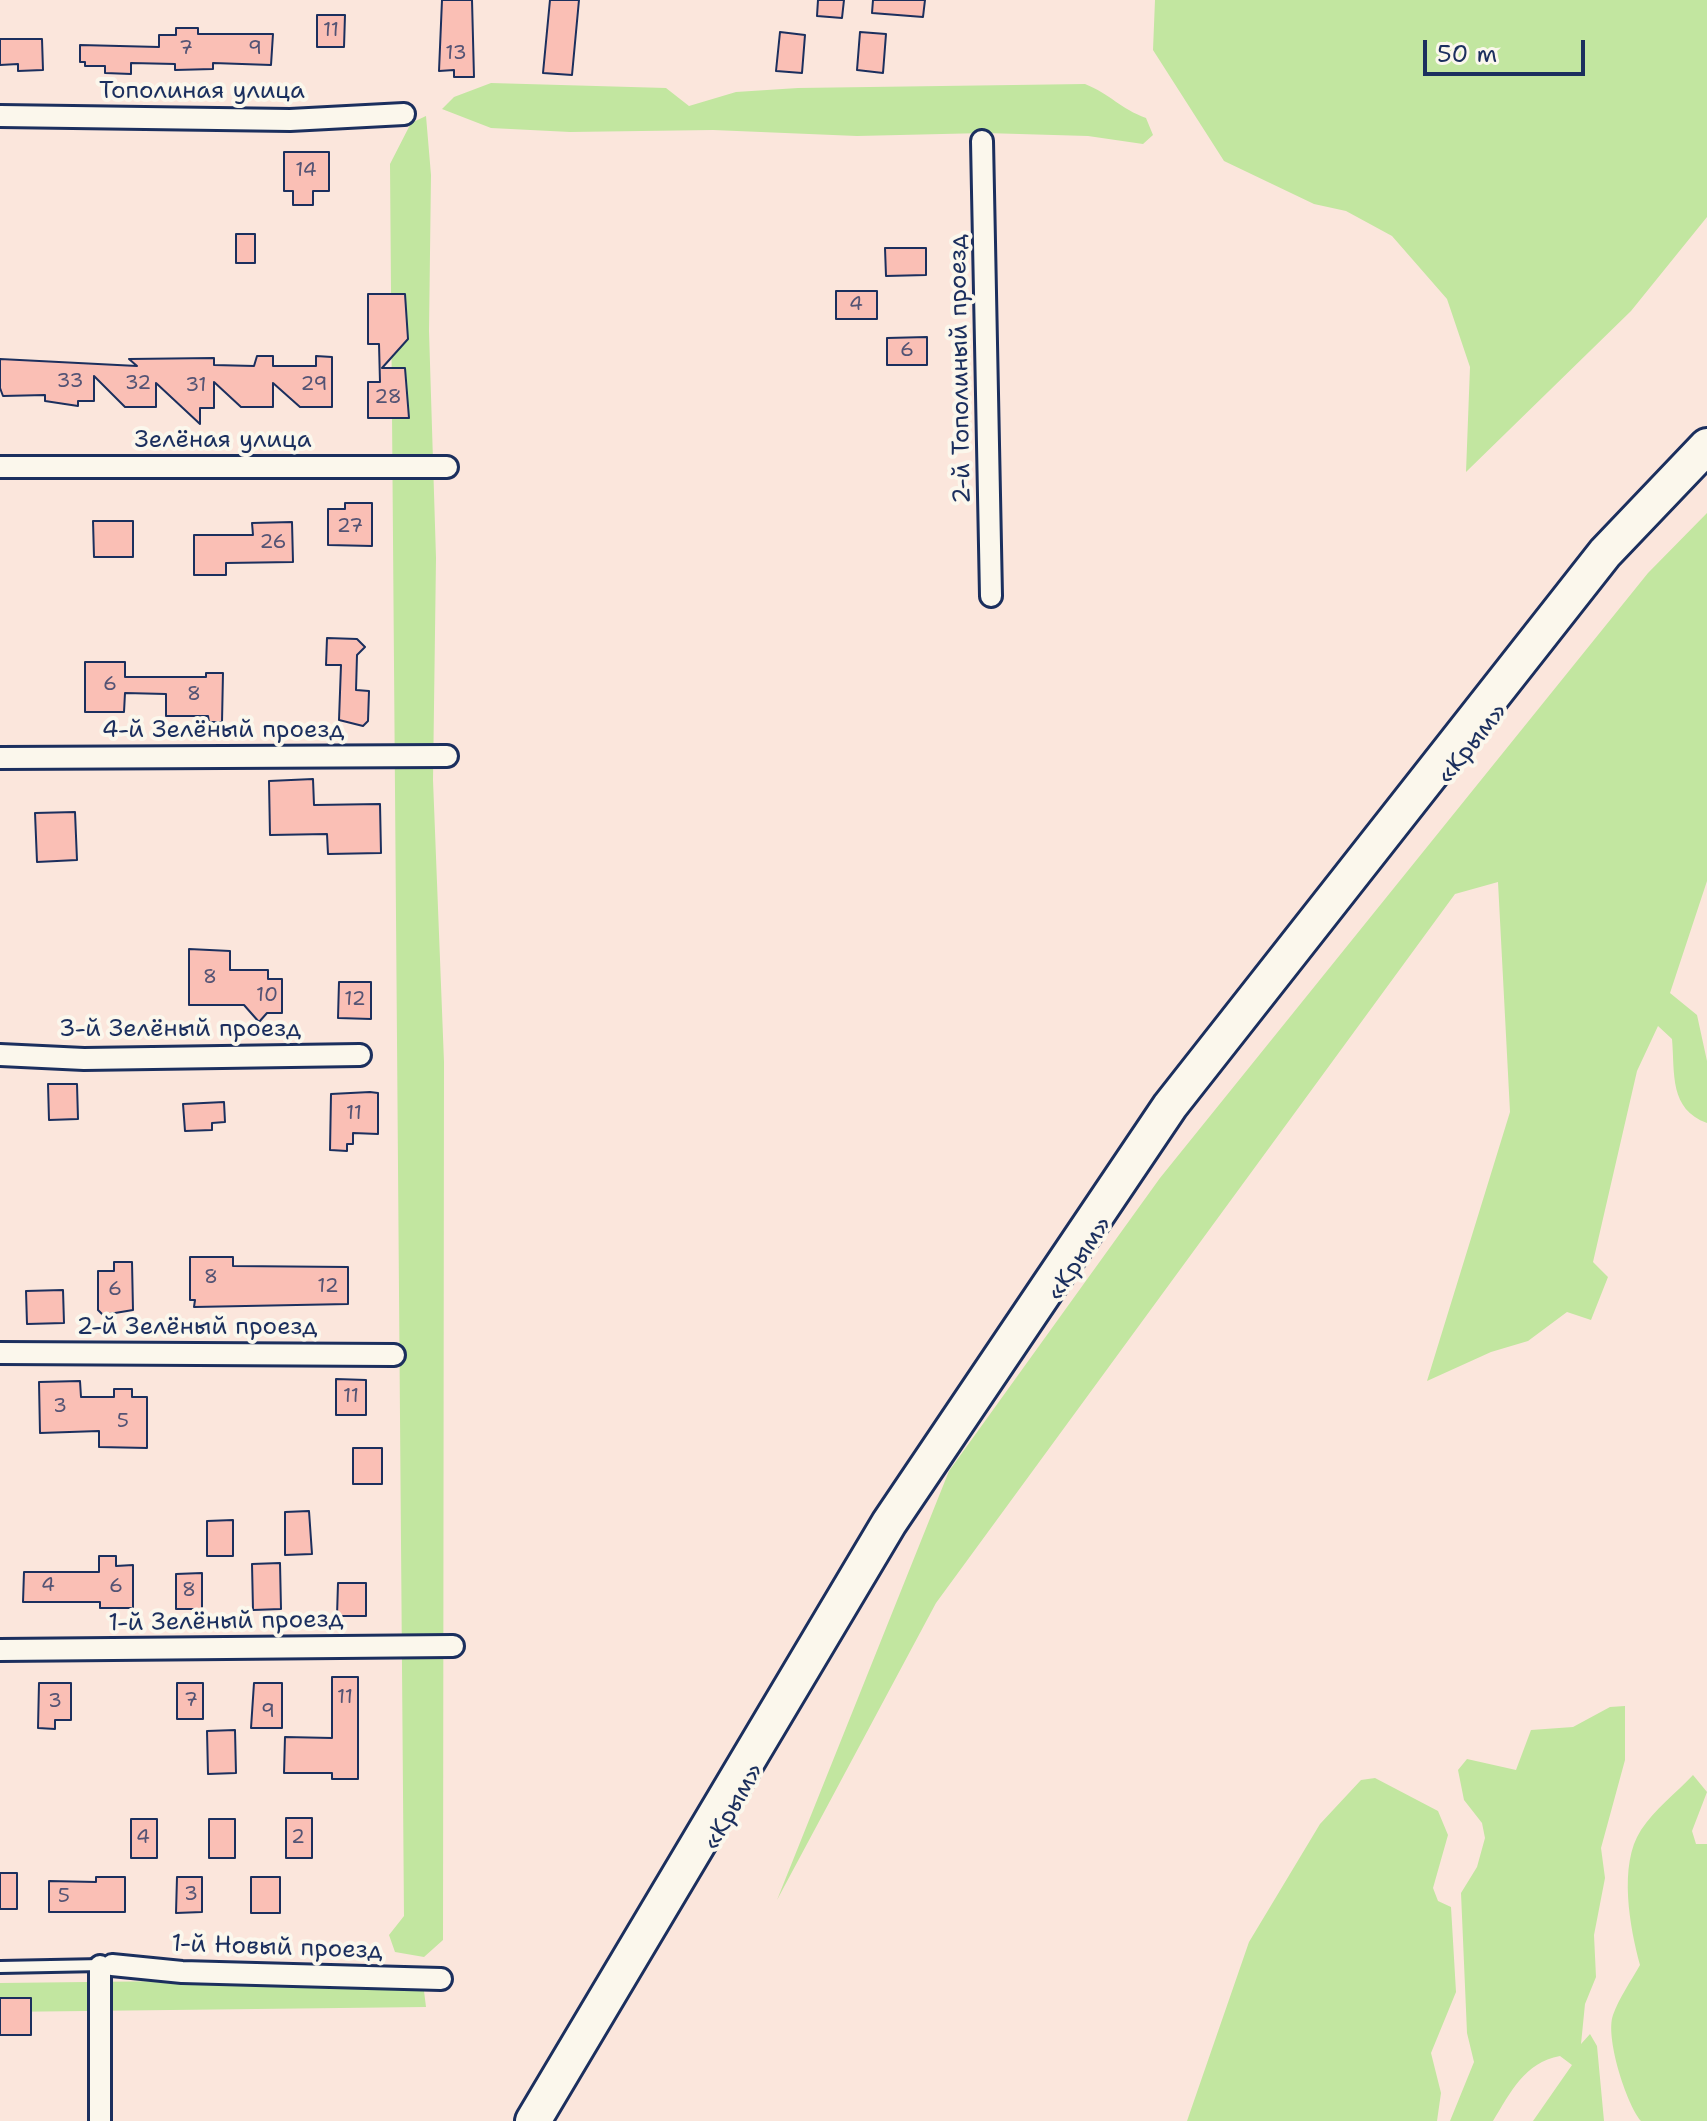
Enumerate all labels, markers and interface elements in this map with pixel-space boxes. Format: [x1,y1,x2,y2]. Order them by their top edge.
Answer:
house number: 11 [323,19,339,43]
scale bar [1427,24,1589,74]
house number: 7 [179,37,193,61]
house number: 9 [248,37,262,61]
text: 50 m [1437,38,1497,70]
house number: 13 [445,42,467,66]
street label: Тополиная улица [99,78,305,106]
house number: 14 [295,159,317,183]
street label: 2-й Тополиный проезд [944,234,978,504]
house number: 4 [849,293,863,317]
house number: 6 [900,339,914,363]
house number: 33 [57,370,83,394]
house number: 32 [125,372,151,396]
house number: 29 [301,373,327,397]
house number: 31 [185,374,207,398]
house number: 28 [374,386,402,410]
street label: Зелёная улица [134,427,312,455]
house number: 27 [337,515,363,539]
house number: 26 [259,531,287,555]
house number: 6 [103,673,117,697]
house number: 8 [187,683,201,707]
street label: «Крым» [1432,698,1514,790]
street label: 4-й Зелёный проезд [102,717,344,745]
house number: 8 [203,966,217,990]
house number: 10 [256,984,278,1008]
house number: 12 [344,988,366,1012]
street label: 3-й Зелёный проезд [59,1016,301,1044]
house number: 11 [346,1102,362,1126]
street label: «Крым» [1042,1212,1118,1306]
house number: 8 [204,1266,218,1290]
house number: 12 [317,1275,339,1299]
house number: 6 [108,1278,122,1302]
street label: 2-й Зелёный проезд [77,1314,317,1342]
house number: 11 [343,1385,359,1409]
house number: 3 [53,1395,67,1419]
house number: 5 [117,1410,129,1434]
house number: 4 [41,1574,55,1598]
house number: 6 [109,1575,123,1599]
house number: 8 [182,1579,196,1603]
street label: 1-й Зелёный проезд [108,1606,344,1638]
house number: 11 [337,1686,353,1710]
house number: 7 [184,1689,198,1713]
house number: 3 [48,1690,62,1714]
house number: 9 [261,1700,275,1724]
street label: «Крым» [698,1759,770,1855]
house number: 4 [136,1826,150,1850]
house number: 2 [291,1826,305,1850]
house number: 3 [184,1883,198,1907]
house number: 5 [58,1885,70,1909]
street label: 1-й Новый проезд [171,1930,383,1966]

